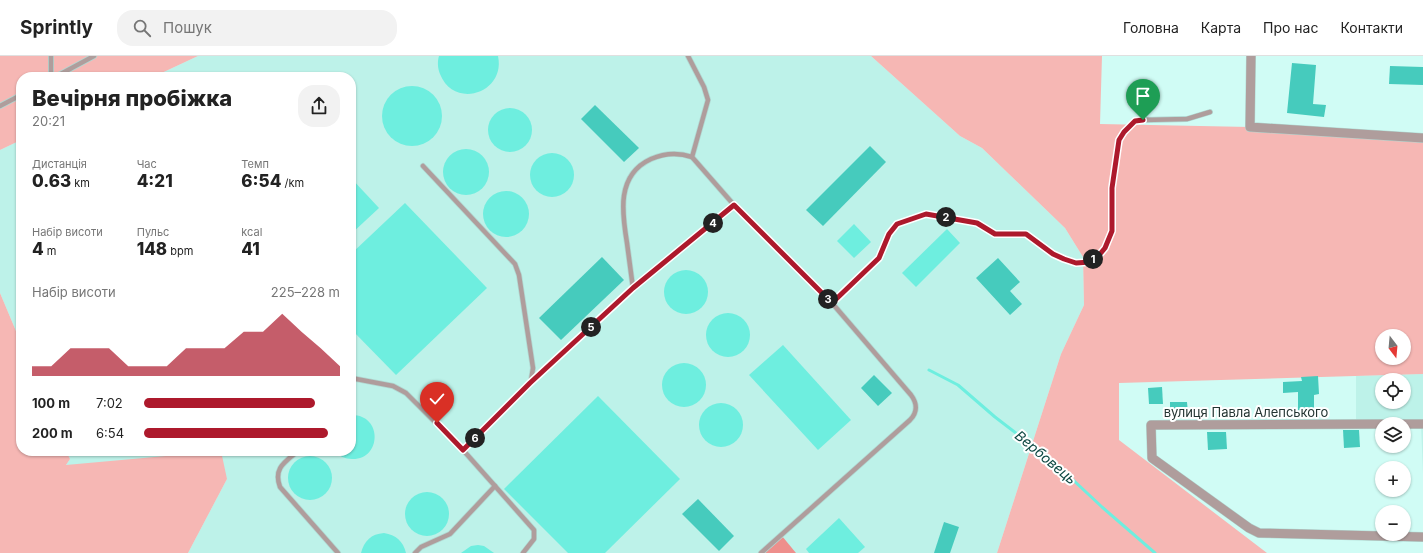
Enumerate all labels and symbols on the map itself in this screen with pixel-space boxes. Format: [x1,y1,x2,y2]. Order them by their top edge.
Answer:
pin [1126,79,1160,120]
pin: 2 [936,207,956,227]
pin: 4 [703,213,723,233]
pin: 1 [1083,249,1103,269]
pin: 3 [818,289,838,309]
pin: 5 [581,317,601,337]
north arrow [1375,329,1411,365]
pin [420,382,454,423]
street label: вулиця Павла Алепського [1164,404,1329,420]
water label: Вербовець [1012,426,1080,488]
pin: 6 [465,428,485,448]

